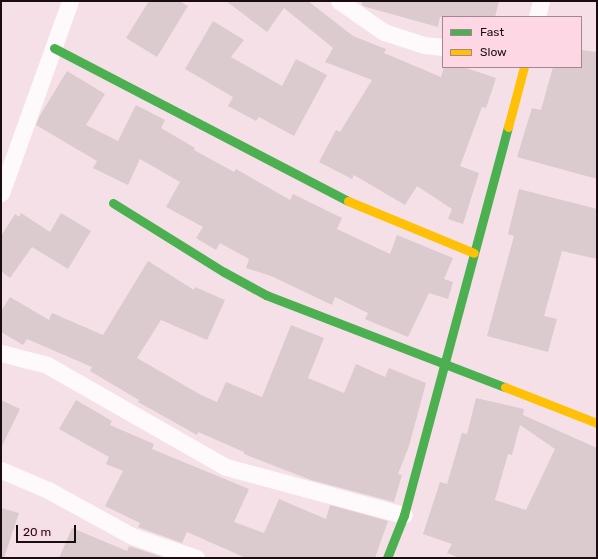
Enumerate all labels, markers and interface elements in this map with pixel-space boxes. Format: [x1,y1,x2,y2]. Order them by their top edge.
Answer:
legend [442,16,582,68]
text: Fast [480,25,504,39]
text: Slow [480,45,507,59]
scale bar [18,517,78,543]
text: 20 m [23,525,51,539]

